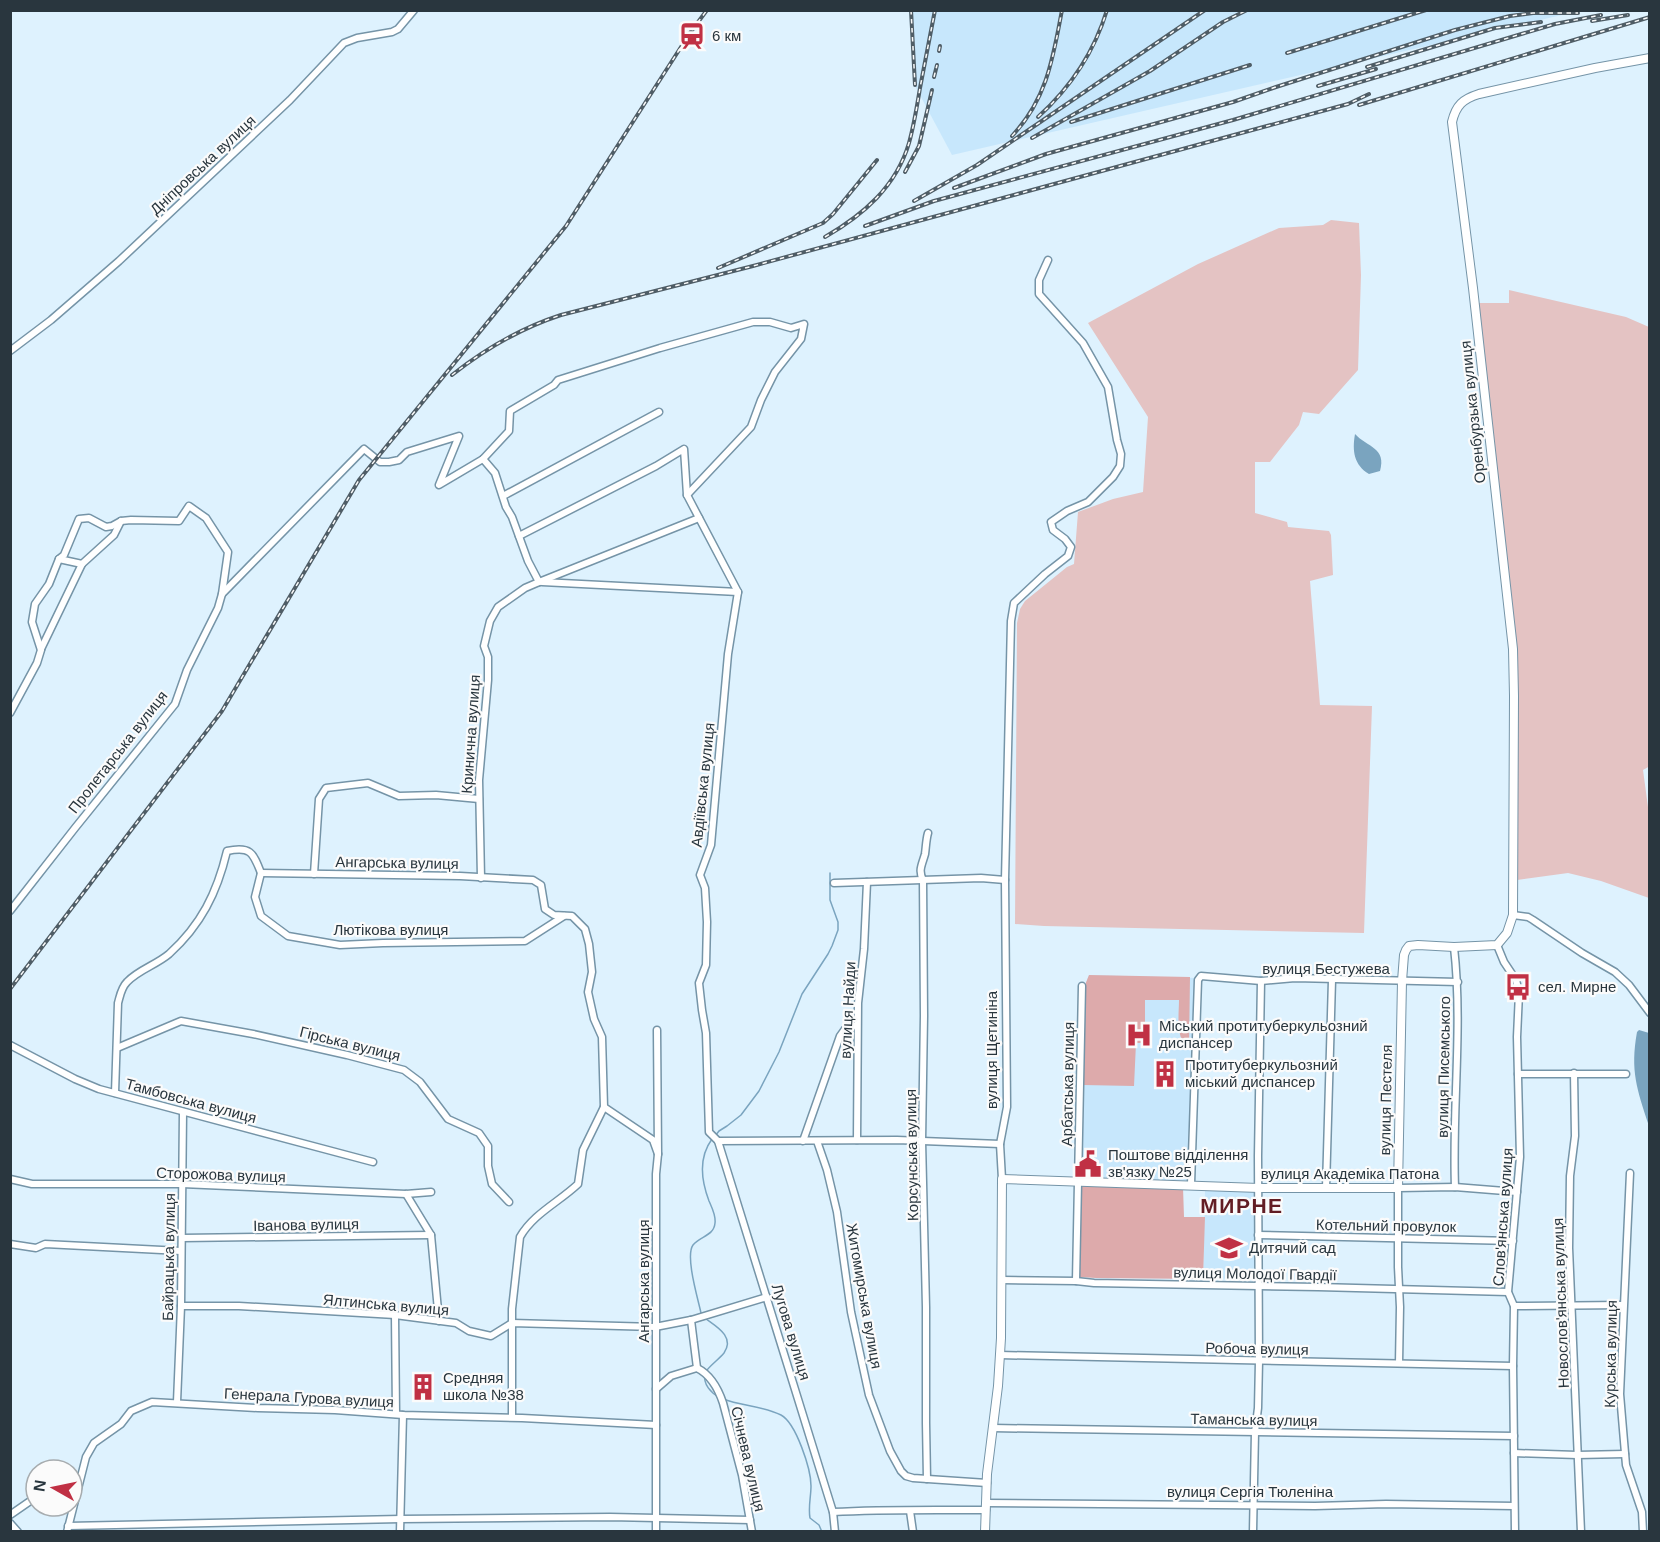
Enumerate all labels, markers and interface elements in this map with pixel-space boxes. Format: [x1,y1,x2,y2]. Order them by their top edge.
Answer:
station icon: 6 км [677,21,707,51]
place label: 6 км [712,27,741,44]
street label: Дніпровська вулиця [146,111,259,218]
street label: Оренбурзька вулиця [1457,340,1488,484]
street label: Кринична вулиця [458,674,483,794]
street label: Пролетарська вулиця [65,687,171,816]
street label: Авдіївська вулиця [688,722,718,848]
street label: Ангарська вулиця [335,853,459,872]
street label: Лютікова вулиця [333,921,449,938]
street label: вулиця Бестужева [1262,960,1391,977]
street label: вулиця Найди [836,961,859,1059]
bus stop icon: сел. Мирне [1503,972,1533,1002]
place label: сел. Мирне [1538,978,1616,995]
street label: вулиця Щетиніна [983,990,1000,1109]
street label: вулиця Писемського [1434,996,1453,1138]
place label: Міський протитуберкульозний диспансер [1159,1017,1368,1051]
hospital icon: Міський протитуберкульозний диспансер [1124,1020,1154,1050]
street label: Арбатська вулиця [1058,1022,1077,1146]
street label: Гірська вулиця [298,1023,402,1064]
street label: вулиця Пестеля [1376,1044,1395,1156]
place label: Протитуберкульозний міський диспансер [1185,1056,1338,1090]
building icon: Протитуберкульозний міський диспансер [1150,1059,1180,1089]
street label: Тамбовська вулиця [124,1075,259,1126]
street label: Корсунська вулиця [902,1089,921,1221]
place label: Поштове відділення зв'язку №25 [1108,1146,1248,1180]
street label: Слов'янська вулиця [1489,1147,1516,1287]
public building icon: Поштове відділення зв'язку №25 [1073,1149,1103,1179]
street label: Сторожова вулиця [156,1164,286,1185]
street label: вулиця Академіка Патона [1261,1165,1440,1182]
street label: Байрацька вулиця [159,1193,178,1321]
district label: МИРНЕ [1200,1194,1284,1217]
street label: Іванова вулиця [253,1215,359,1234]
street label: Котельний провулок [1316,1216,1457,1235]
street label: Новослов'янська вулиця [1549,1217,1572,1389]
street label: Ангарська вулиця [635,1219,652,1343]
street label: Житомирська вулиця [843,1222,886,1370]
school or university icon: Дитячий сад [1214,1233,1244,1263]
place label: Дитячий сад [1249,1239,1336,1256]
street label: вулиця Молодої Гвардії [1173,1264,1338,1283]
street label: Лугова вулиця [769,1282,814,1382]
street label: Ялтинська вулиця [322,1291,450,1318]
street label: Курська вулиця [1601,1300,1620,1408]
street label: Робоча вулиця [1205,1339,1309,1358]
place label: Средняя школа №38 [443,1369,524,1403]
building icon: Средняя школа №38 [408,1372,438,1402]
street label: Генерала Гурова вулиця [224,1385,394,1410]
street label: Січнева вулиця [728,1405,769,1513]
street label: Таманська вулиця [1190,1410,1318,1429]
north arrow [24,1458,84,1518]
text: N [30,1479,49,1493]
street label: вулиця Сергія Тюленіна [1167,1483,1334,1500]

